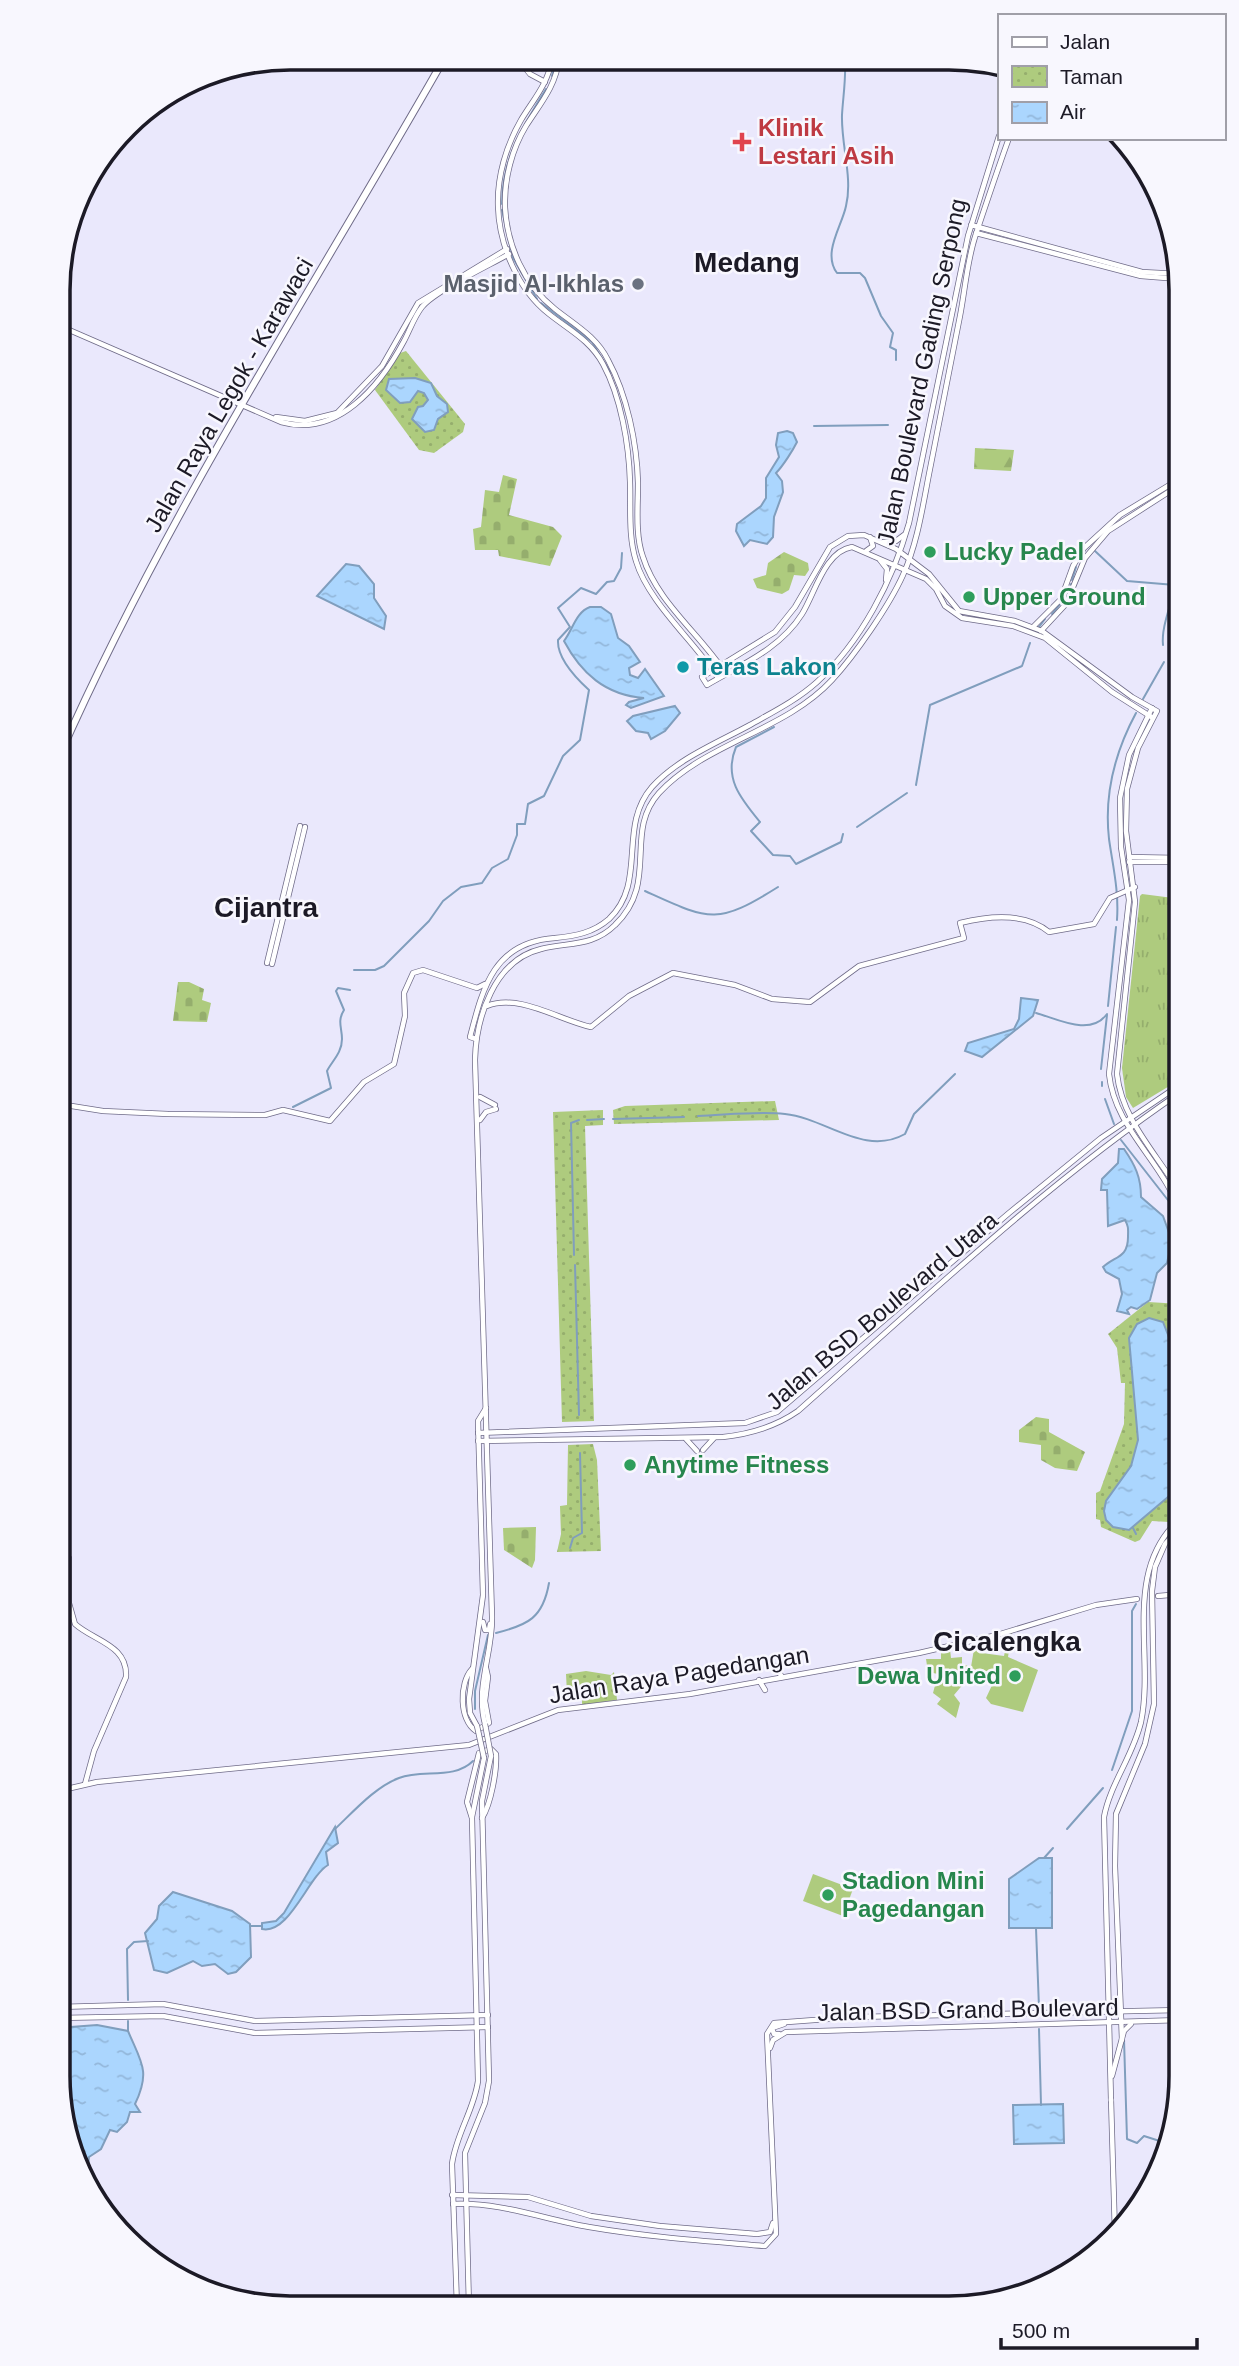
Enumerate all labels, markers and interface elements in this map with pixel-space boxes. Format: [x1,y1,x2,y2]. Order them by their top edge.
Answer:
legend [998,14,1225,140]
text: Jalan [1060,30,1110,53]
text: Taman [1060,65,1123,88]
text: Air [1060,100,1086,123]
place label: Klinik Lestari Asih [758,114,895,169]
marker: Klinik Lestari Asih [732,132,752,152]
street label: Jalan Boulevard Gading Serpong [872,196,971,548]
district label: Medang [694,247,800,278]
street label: Jalan Raya Legok - Karawaci [139,253,318,537]
place label: Masjid Al-Ikhlas [444,270,624,297]
marker: Masjid Al-Ikhlas [630,276,646,292]
place label: Lucky Padel [944,538,1084,565]
marker: Lucky Padel [922,544,938,560]
place label: Upper Ground [983,583,1146,610]
marker: Upper Ground [961,589,977,605]
place label: Teras Lakon [697,653,837,680]
marker: Teras Lakon [675,659,691,675]
district label: Cijantra [214,892,319,923]
street label: Jalan BSD Boulevard Utara [761,1206,1003,1415]
place label: Anytime Fitness [644,1451,829,1478]
marker: Anytime Fitness [622,1457,638,1473]
district label: Cicalengka [933,1626,1081,1657]
street label: Jalan Raya Pagedangan [547,1641,811,1708]
place label: Dewa United [857,1662,1001,1689]
marker: Dewa United [1007,1668,1023,1684]
place label: Stadion Mini Pagedangan [842,1867,985,1922]
marker: Stadion Mini Pagedangan [820,1887,836,1903]
street label: Jalan BSD Grand Boulevard [817,1993,1119,2026]
scale bar [1001,2306,1197,2350]
text: 500 m [1012,2319,1070,2342]

